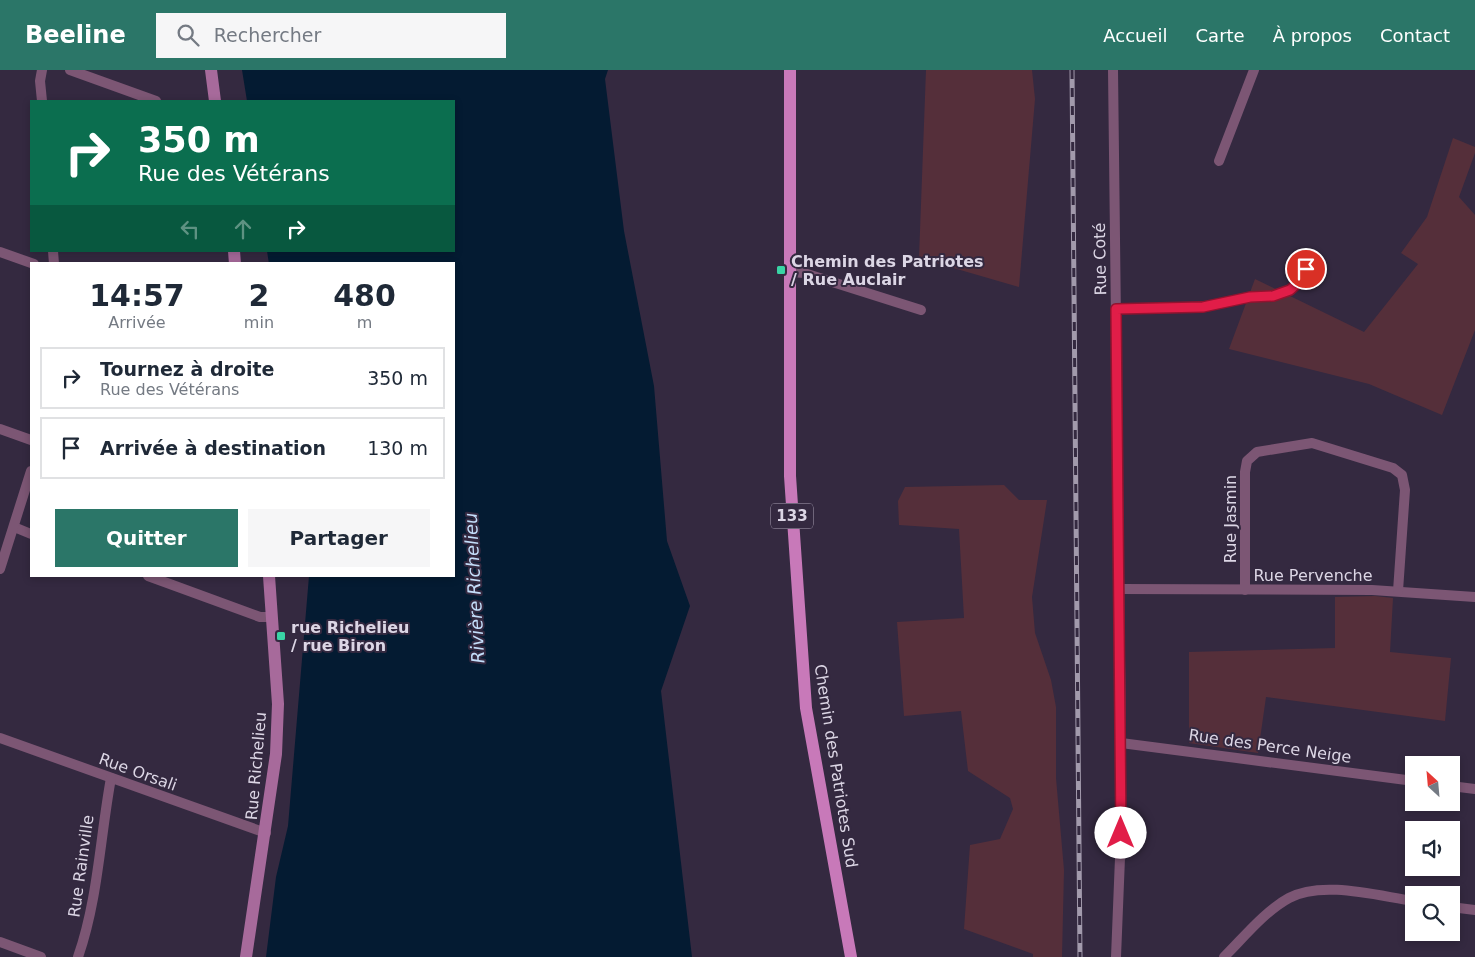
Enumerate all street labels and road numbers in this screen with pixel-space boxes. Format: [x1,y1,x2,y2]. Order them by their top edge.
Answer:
street label: Rue Coté [1090,223,1110,295]
street label: Rue Jasmin [1221,475,1240,563]
road number: 133 [771,504,813,528]
street label: Rue Pervenche [1253,566,1373,585]
street label: Chemin des Patriotes Sud [811,663,861,869]
street label: Rue Richelieu [242,711,270,821]
street label: Rue des Perce Neige [1187,725,1353,767]
street label: Rue Orsali [96,749,180,795]
street label: Rue Rainville [64,814,98,918]

